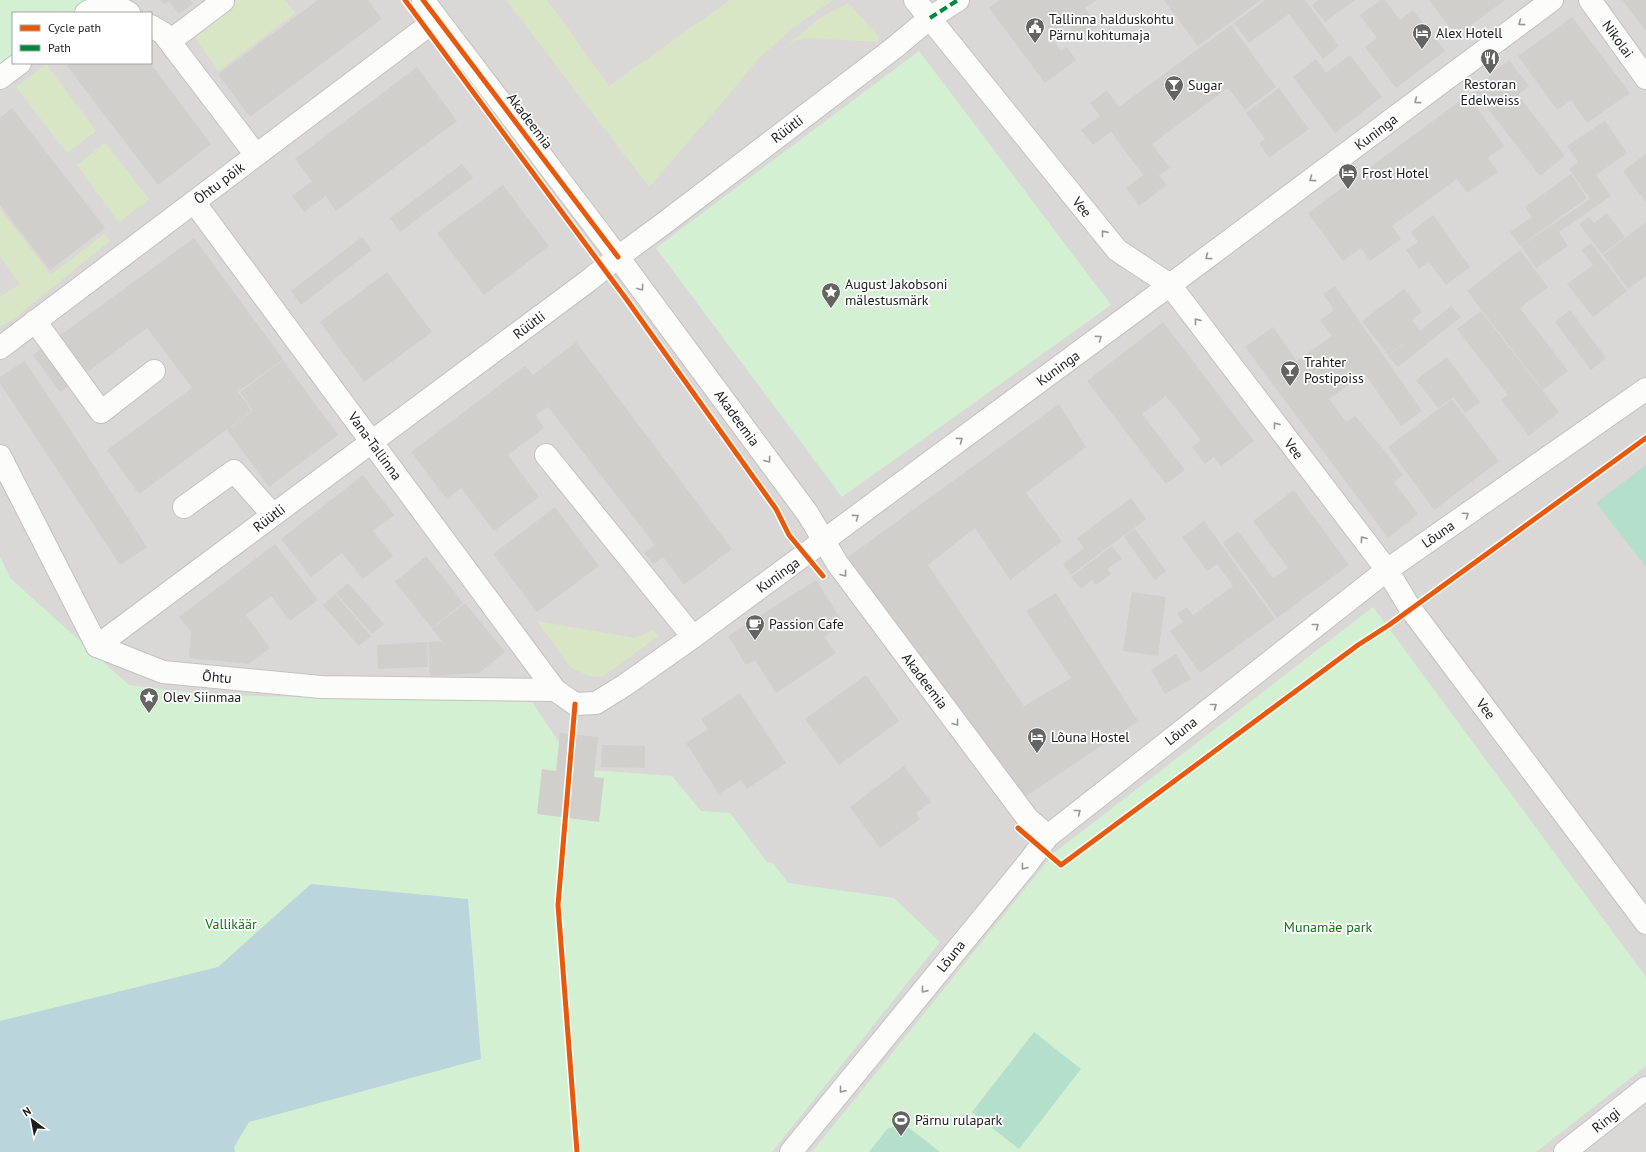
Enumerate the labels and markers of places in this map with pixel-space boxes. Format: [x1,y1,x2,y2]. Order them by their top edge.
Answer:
place label: Tallinna halduskohtu Pärnu kohtumaja [1049,10,1174,44]
public building icon: Tallinna halduskohtu Pärnu kohtumaja [1024,16,1046,44]
hotel icon: Alex Hotell [1411,22,1433,50]
place label: Alex Hotell [1436,24,1502,42]
restaurant icon: Restoran Edelweiss [1479,47,1501,75]
bar icon: Sugar [1163,74,1185,102]
place label: Restoran Edelweiss [1460,75,1520,109]
place label: Sugar [1188,76,1222,94]
hotel icon: Frost Hotel [1337,162,1359,190]
place label: Frost Hotel [1362,164,1429,182]
place label: August Jakobsoni mälestusmärk [845,275,948,309]
place icon: August Jakobsoni mälestusmärk [820,281,842,309]
place label: Trahter Postipoiss [1304,353,1364,387]
bar icon: Trahter Postipoiss [1279,359,1301,387]
cafe icon: Passion Cafe [744,613,766,641]
place label: Passion Cafe [769,615,844,633]
place icon: Olev Siinmaa [138,686,160,714]
place label: Olev Siinmaa [163,688,241,706]
hotel icon: Lõuna Hostel [1026,726,1048,754]
place label: Lõuna Hostel [1051,728,1129,746]
sports icon: Pärnu rulapark [890,1109,912,1137]
place label: Pärnu rulapark [915,1111,1003,1129]

